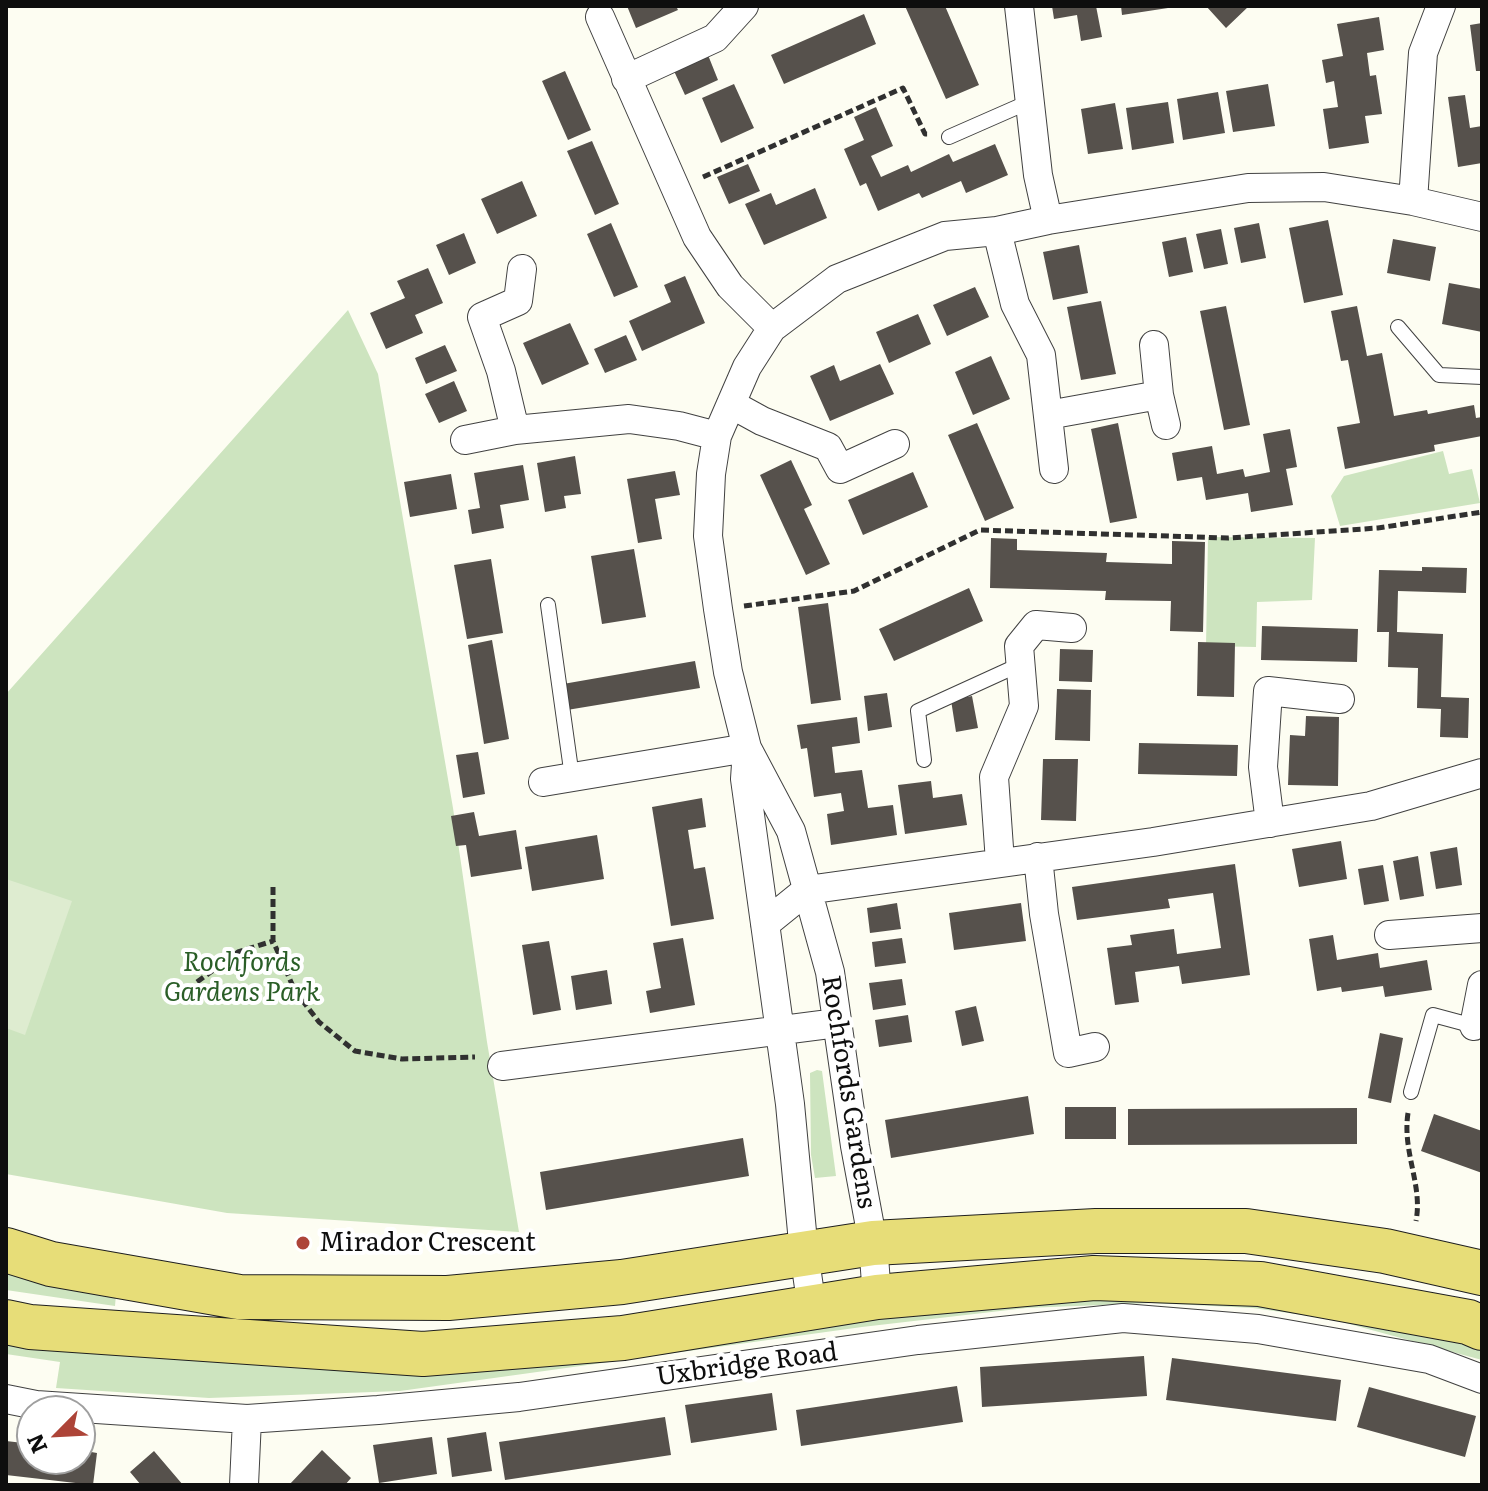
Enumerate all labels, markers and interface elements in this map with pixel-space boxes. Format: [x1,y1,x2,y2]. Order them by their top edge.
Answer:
park label: Rochfords Gardens Park [164,947,320,1008]
street label: Rochfords Gardens [814,973,882,1211]
place label: Mirador Crescent [319,1227,536,1259]
marker: Mirador Crescent [294,1234,312,1252]
street label: Uxbridge Road [654,1337,840,1393]
north arrow [16,1395,96,1475]
text: N [17,1429,54,1459]

